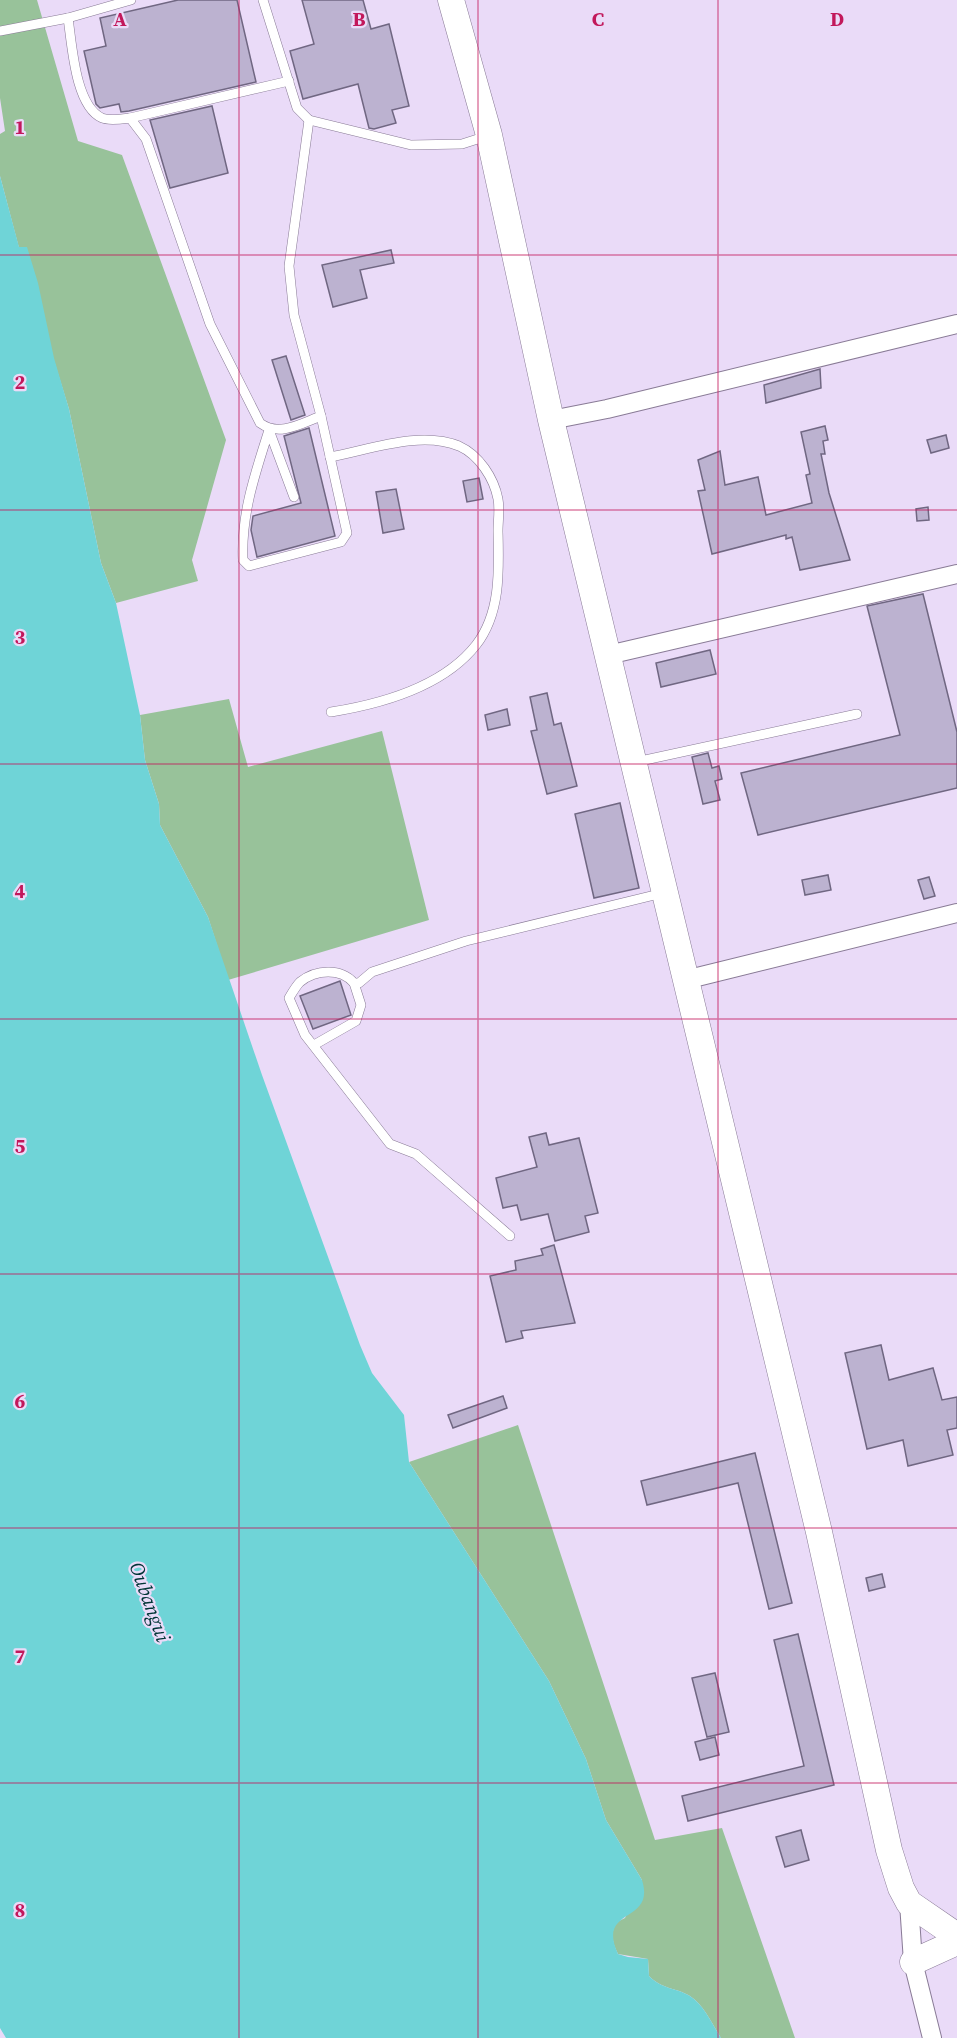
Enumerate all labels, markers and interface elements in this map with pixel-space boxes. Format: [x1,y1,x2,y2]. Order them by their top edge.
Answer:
text: A [113,5,127,33]
text: B [352,5,366,33]
text: C [592,5,604,33]
text: D [830,5,844,33]
text: 1 [15,113,25,141]
text: 2 [15,368,26,396]
text: 3 [15,623,26,651]
text: 4 [15,877,26,905]
text: 5 [15,1132,26,1160]
text: 6 [15,1387,26,1415]
water label: Oubangui [123,1558,177,1646]
text: 7 [15,1642,26,1670]
text: 8 [15,1896,25,1924]

